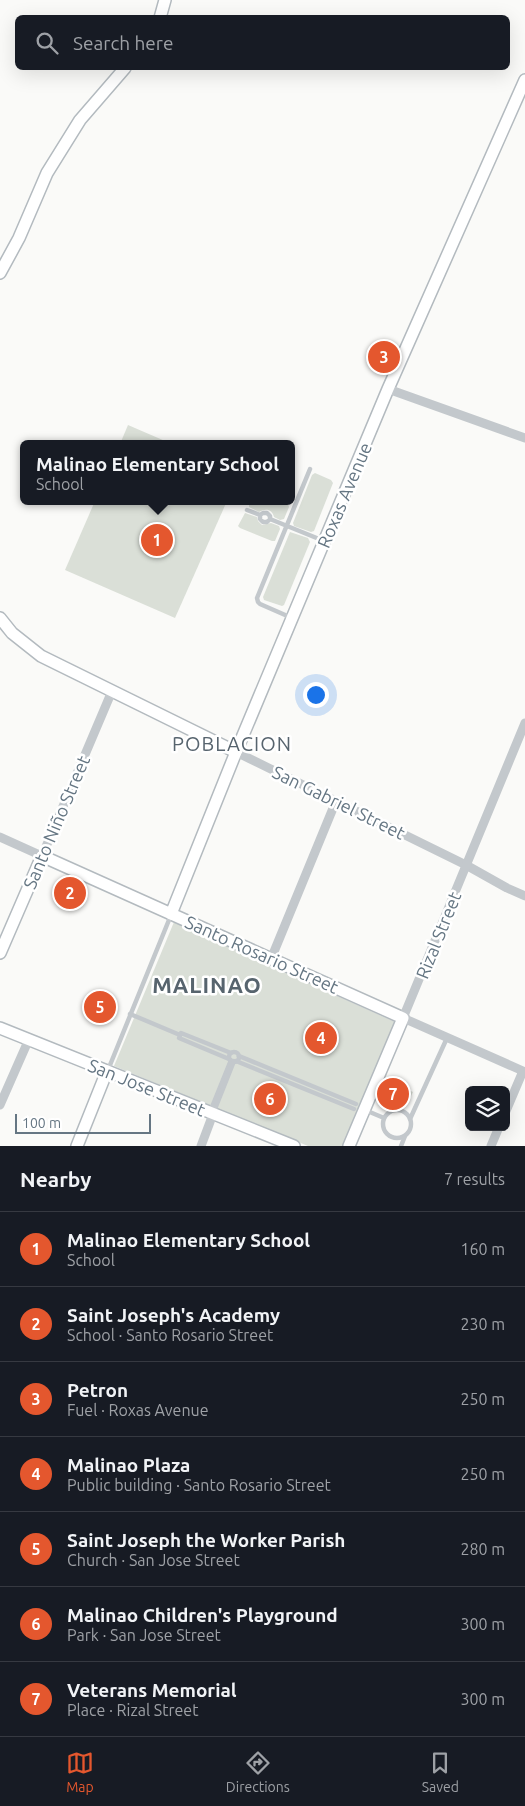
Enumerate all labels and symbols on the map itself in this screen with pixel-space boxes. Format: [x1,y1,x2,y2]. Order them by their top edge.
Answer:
pin: 3 [368,338,400,376]
street label: Roxas Avenue [313,439,375,551]
pin: 1 [141,521,173,559]
your location [303,682,329,708]
district label: POBLACION [172,732,292,755]
street label: Santo Niño Street [19,752,93,892]
street label: San Gabriel Street [269,761,409,843]
pin: 2 [54,874,86,912]
street label: Rizal Street [411,889,465,981]
street label: Santo Rosario Street [182,911,342,997]
district label: MALINAO [152,972,262,997]
pin: 5 [84,988,116,1026]
pin: 4 [305,1019,337,1057]
street label: San Jose Street [85,1054,209,1120]
pin: 7 [377,1075,409,1113]
pin: 6 [254,1080,286,1118]
scale bar [15,1111,151,1134]

